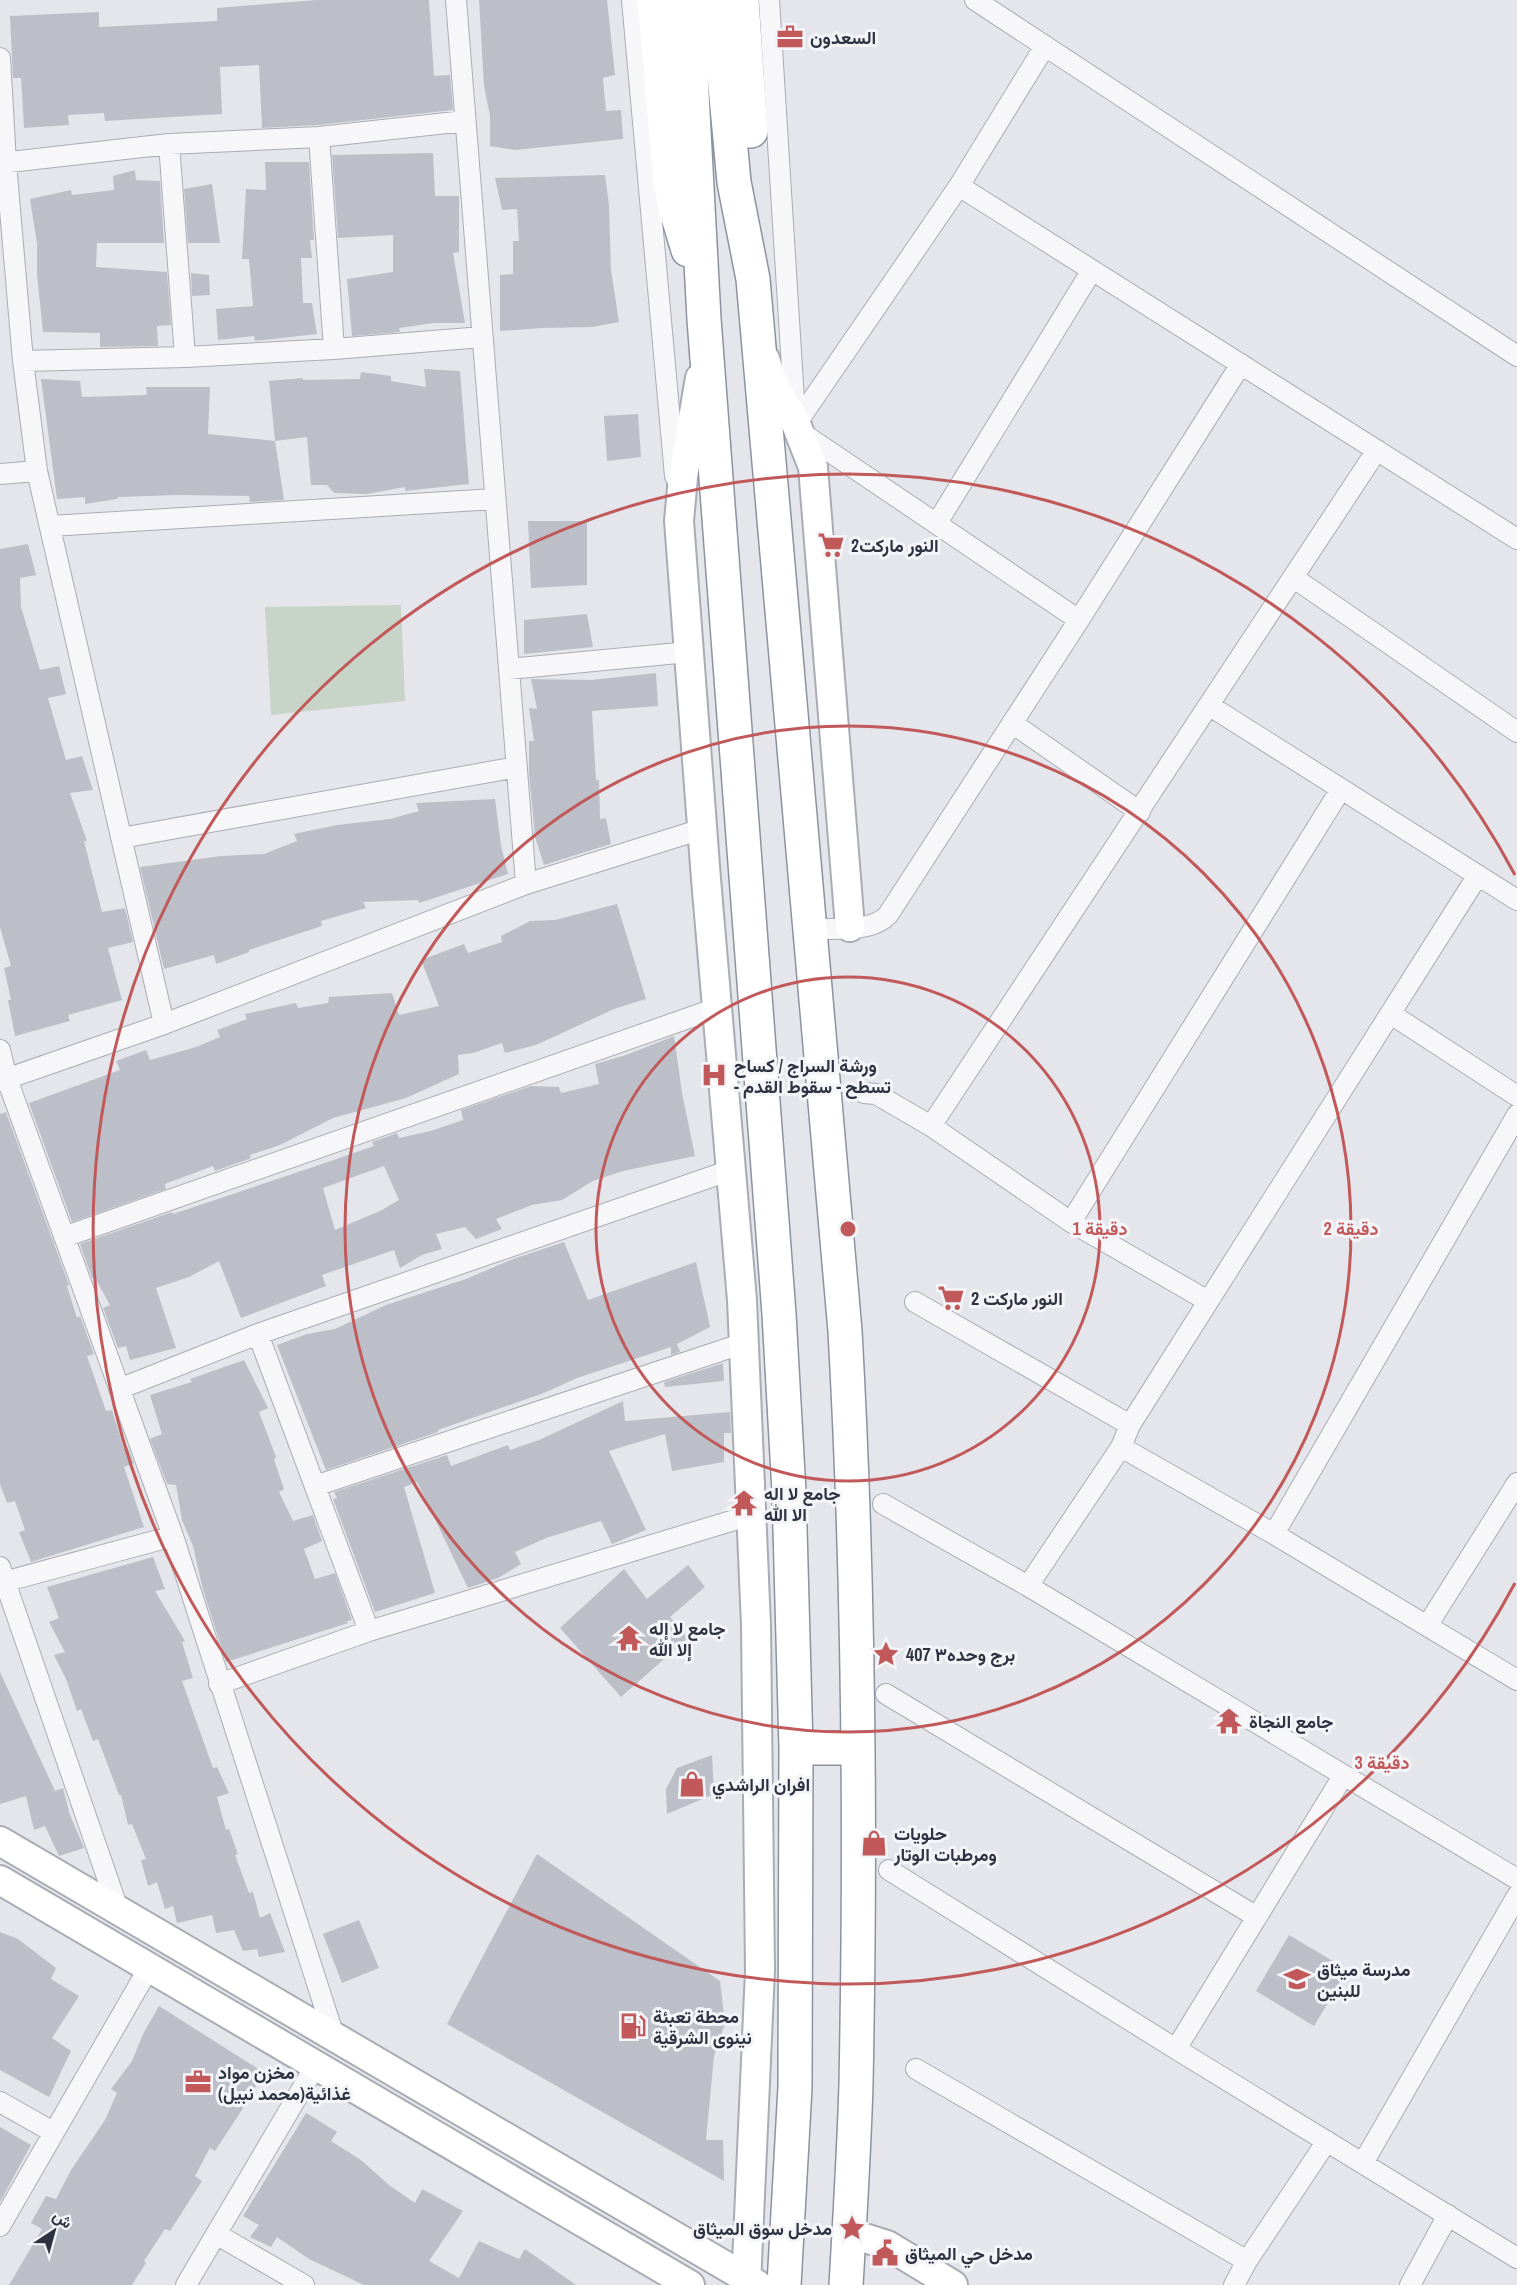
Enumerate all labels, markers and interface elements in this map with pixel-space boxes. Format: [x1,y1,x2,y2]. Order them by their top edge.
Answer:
office icon: السعدون [775,22,805,52]
place label: السعدون [810,25,876,50]
supermarket icon: النور ماركت2 [816,530,846,560]
place label: النور ماركت2 [851,533,939,558]
place label: ورشة السراج / كساح - تسطح - سقوط القدم [734,1053,891,1099]
hospital icon: ورشة السراج / كساح - تسطح - سقوط القدم [699,1060,729,1090]
text: 1 دقيقة [1073,1216,1127,1241]
text: 2 دقيقة [1324,1216,1378,1241]
centre of rings [838,1219,858,1239]
supermarket icon: النور ماركت 2 [936,1283,966,1313]
place label: النور ماركت 2 [971,1286,1063,1311]
place label: جامع لا اله الا الله [764,1481,840,1527]
temple icon: جامع لا اله الا الله [729,1488,759,1518]
place label: جامع لا إله إلا الله [649,1616,725,1662]
temple icon: جامع لا إله إلا الله [614,1623,644,1653]
place icon: برج وحده٣ 407 [871,1639,901,1669]
place label: برج وحده٣ 407 [906,1642,1015,1667]
temple icon: جامع النجاة [1214,1706,1244,1736]
place label: جامع النجاة [1249,1709,1333,1734]
text: 3 دقيقة [1355,1750,1409,1775]
shop icon: افران الراشدي [677,1769,707,1799]
place label: افران الراشدي [712,1772,810,1800]
place label: حلويات ومرطبات الوتار [893,1821,997,1867]
shop icon: حلويات ومرطبات الوتار [859,1828,889,1858]
place label: مدرسة ميثاق للبنين [1317,1957,1411,2003]
school or university icon: مدرسة ميثاق للبنين [1282,1964,1312,1994]
place label: محطة تعبئة نينوى الشرقية [653,2004,752,2050]
fuel station icon: محطة تعبئة نينوى الشرقية [618,2011,648,2041]
place label: مخزن مواد غذائية(محمد نبيل) [218,2060,351,2106]
office icon: مخزن مواد غذائية(محمد نبيل) [183,2067,213,2097]
north arrow [24,2201,84,2261]
text: ش [49,2204,77,2233]
place icon: مدخل سوق الميثاق [837,2213,867,2243]
place label: مدخل سوق الميثاق [693,2216,832,2241]
public building icon: مدخل حي الميثاق [870,2238,900,2268]
place label: مدخل حي الميثاق [905,2241,1033,2269]

